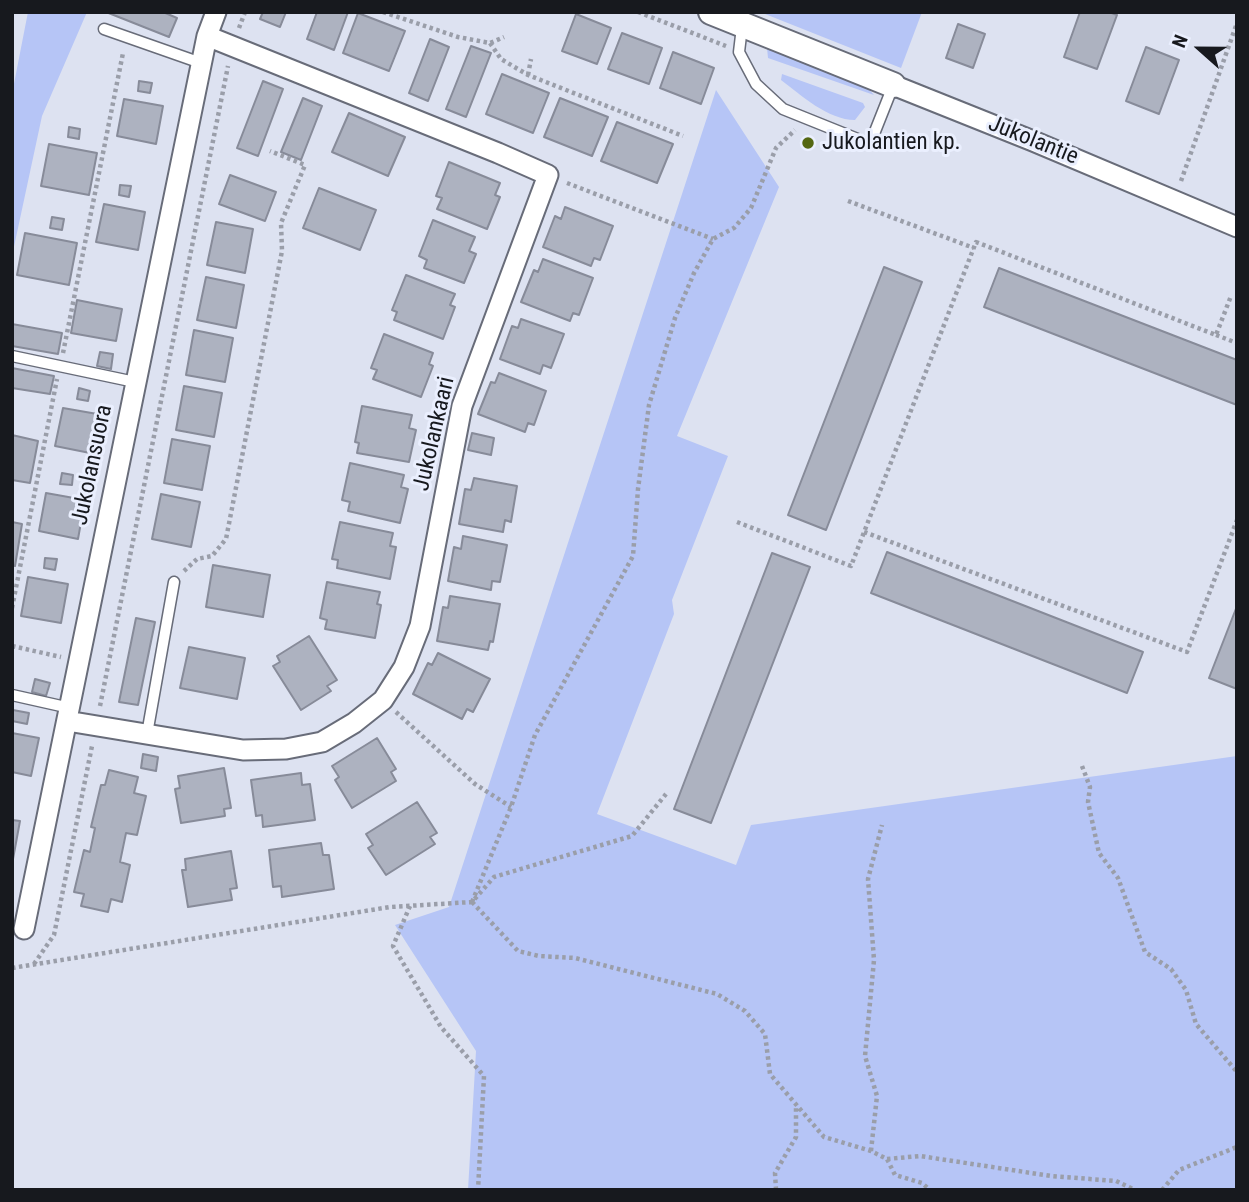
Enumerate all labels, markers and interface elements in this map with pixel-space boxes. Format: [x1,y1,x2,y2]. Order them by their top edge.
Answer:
north arrow [1165,14,1235,84]
text: N [1167,32,1193,51]
street label: Jukolantie [984,111,1082,171]
place label: Jukolantien kp. [822,129,961,157]
marker: Jukolantien kp. [800,135,816,151]
street label: Jukolankaari [408,374,462,494]
street label: Jukolansuora [67,402,119,528]

